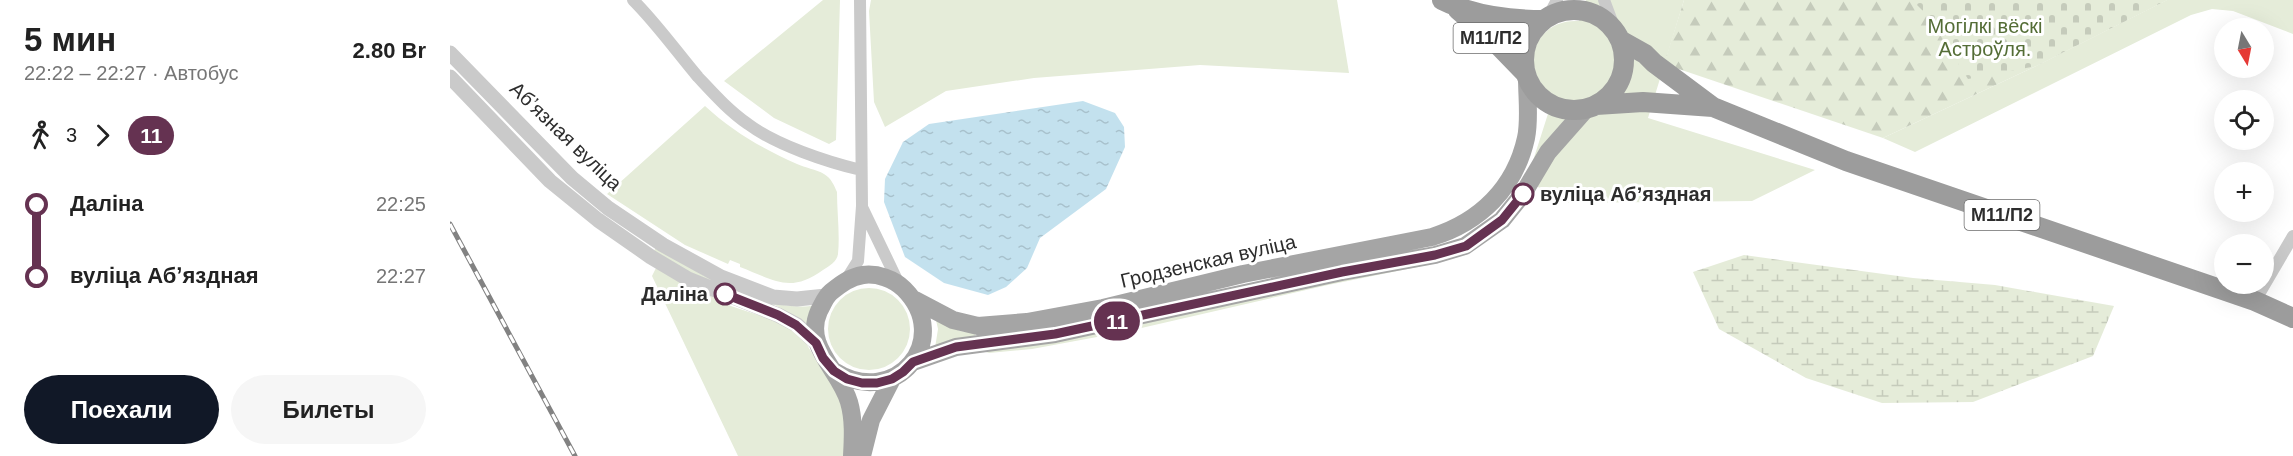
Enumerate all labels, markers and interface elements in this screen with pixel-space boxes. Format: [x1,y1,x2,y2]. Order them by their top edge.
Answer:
park label: Могілкі вёскі Астроўля. [1927,15,2043,60]
north arrow [2214,18,2274,78]
map controls [2214,18,2274,294]
text: 5 мин [24,21,116,58]
road number: М11/П2 [1454,23,1528,53]
text: 2.80 Br [353,38,426,63]
text: 22:22 – 22:27 · Автобус [24,62,238,84]
street label: Абʼязная вуліца [506,77,627,195]
button: locate [2214,90,2274,150]
icon: walk [24,119,57,152]
icon: forward [86,119,119,152]
text: 3 [66,124,77,146]
text: 11 [140,124,162,147]
button: + [2214,162,2274,222]
marker: вуліца Абʼяздная [1512,183,1534,205]
place label: вуліца Абʼяздная [1540,183,1711,205]
text: Даліна [70,191,144,216]
text: 22:25 [376,193,426,215]
road number: М11/П2 [1964,200,2040,230]
street label: Гродзенская вуліца [1118,230,1299,292]
button: − [2214,234,2274,294]
text: вуліца Абʼяздная [70,263,259,288]
text: 22:27 [376,265,426,287]
place label: Даліна [641,283,709,305]
marker: Даліна [714,283,736,305]
line badge: 11 [1090,302,1144,340]
text: 11 [1106,310,1128,333]
button: Поехали [24,375,219,444]
button: Билеты [231,375,426,444]

